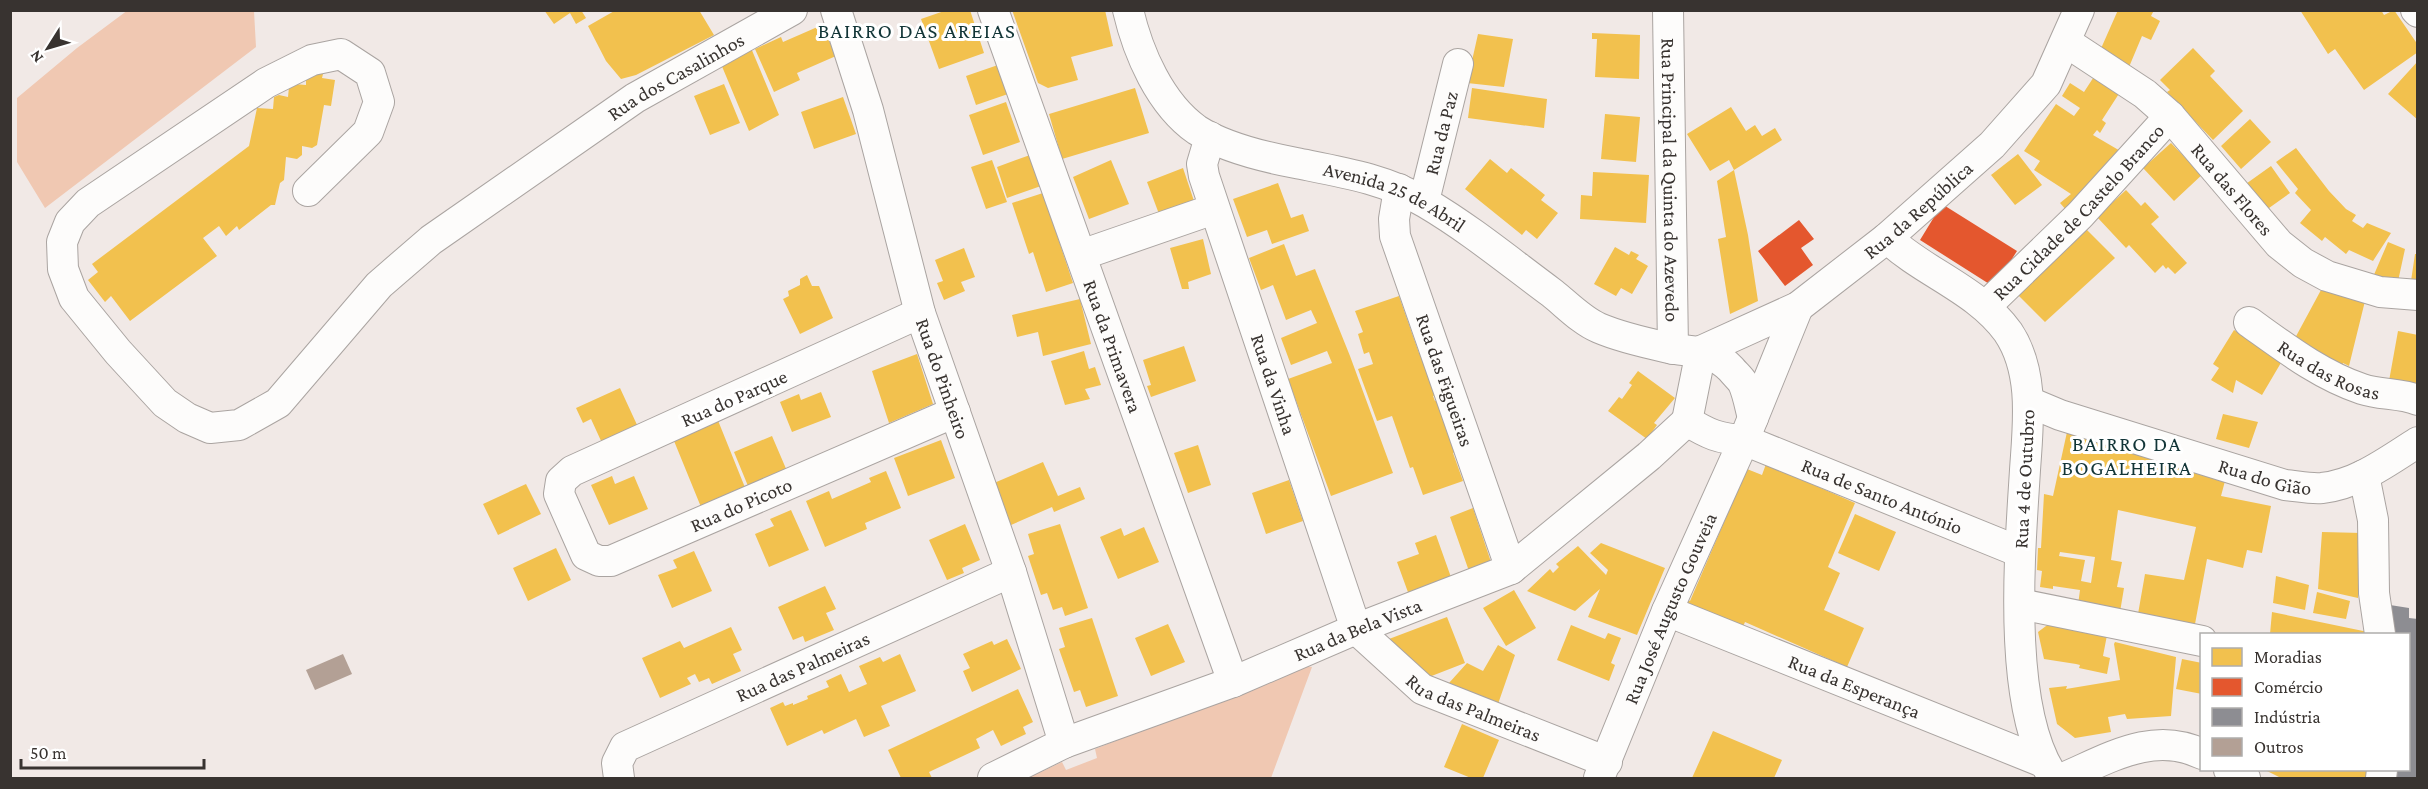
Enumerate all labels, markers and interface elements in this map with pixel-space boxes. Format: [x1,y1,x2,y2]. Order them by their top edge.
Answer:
north arrow [18,18,78,78]
district label: BAIRRO DAS AREIAS [818,19,1016,43]
street label: Rua dos Casalinhos [603,28,748,125]
street label: Rua Principal da Quinta do Azevedo [1657,38,1684,322]
text: N [26,47,46,66]
street label: Rua da Paz [1420,89,1462,177]
street label: Rua Cidade de Castelo Branco [1988,119,2168,304]
street label: Rua das Flores [2187,139,2278,240]
street label: Rua da República [1859,157,1977,263]
street label: Avenida 25 de Abril [1321,158,1470,236]
street label: Rua da Primavera [1079,277,1147,416]
street label: Rua das Figueiras [1412,311,1478,449]
street label: Rua do Pinheiro [912,315,974,442]
street label: Rua da Vinha [1247,331,1301,438]
street label: Rua das Rosas [2274,335,2381,404]
street label: Rua do Parque [677,365,791,432]
street label: Rua 4 de Outubro [2009,409,2039,549]
district label: BAIRRO DA BOGALHEIRA [2062,432,2192,480]
street label: Rua de Santo António [1798,454,1966,539]
street label: Rua do Gião [2216,454,2313,499]
street label: Rua do Picoto [687,473,795,536]
street label: Rua José Augusto Gouveia [1619,509,1721,707]
street label: Rua da Bela Vista [1290,594,1425,666]
street label: Rua das Palmeiras [732,627,873,706]
legend [2200,633,2410,771]
text: Moradias [2254,647,2322,667]
street label: Rua da Esperança [1785,650,1924,723]
street label: Rua das Palmeiras [1402,669,1544,746]
text: Comércio [2254,677,2323,697]
text: Indústria [2254,707,2321,727]
scale bar [21,732,204,770]
text: Outros [2254,737,2304,757]
text: 50 m [30,743,67,763]

